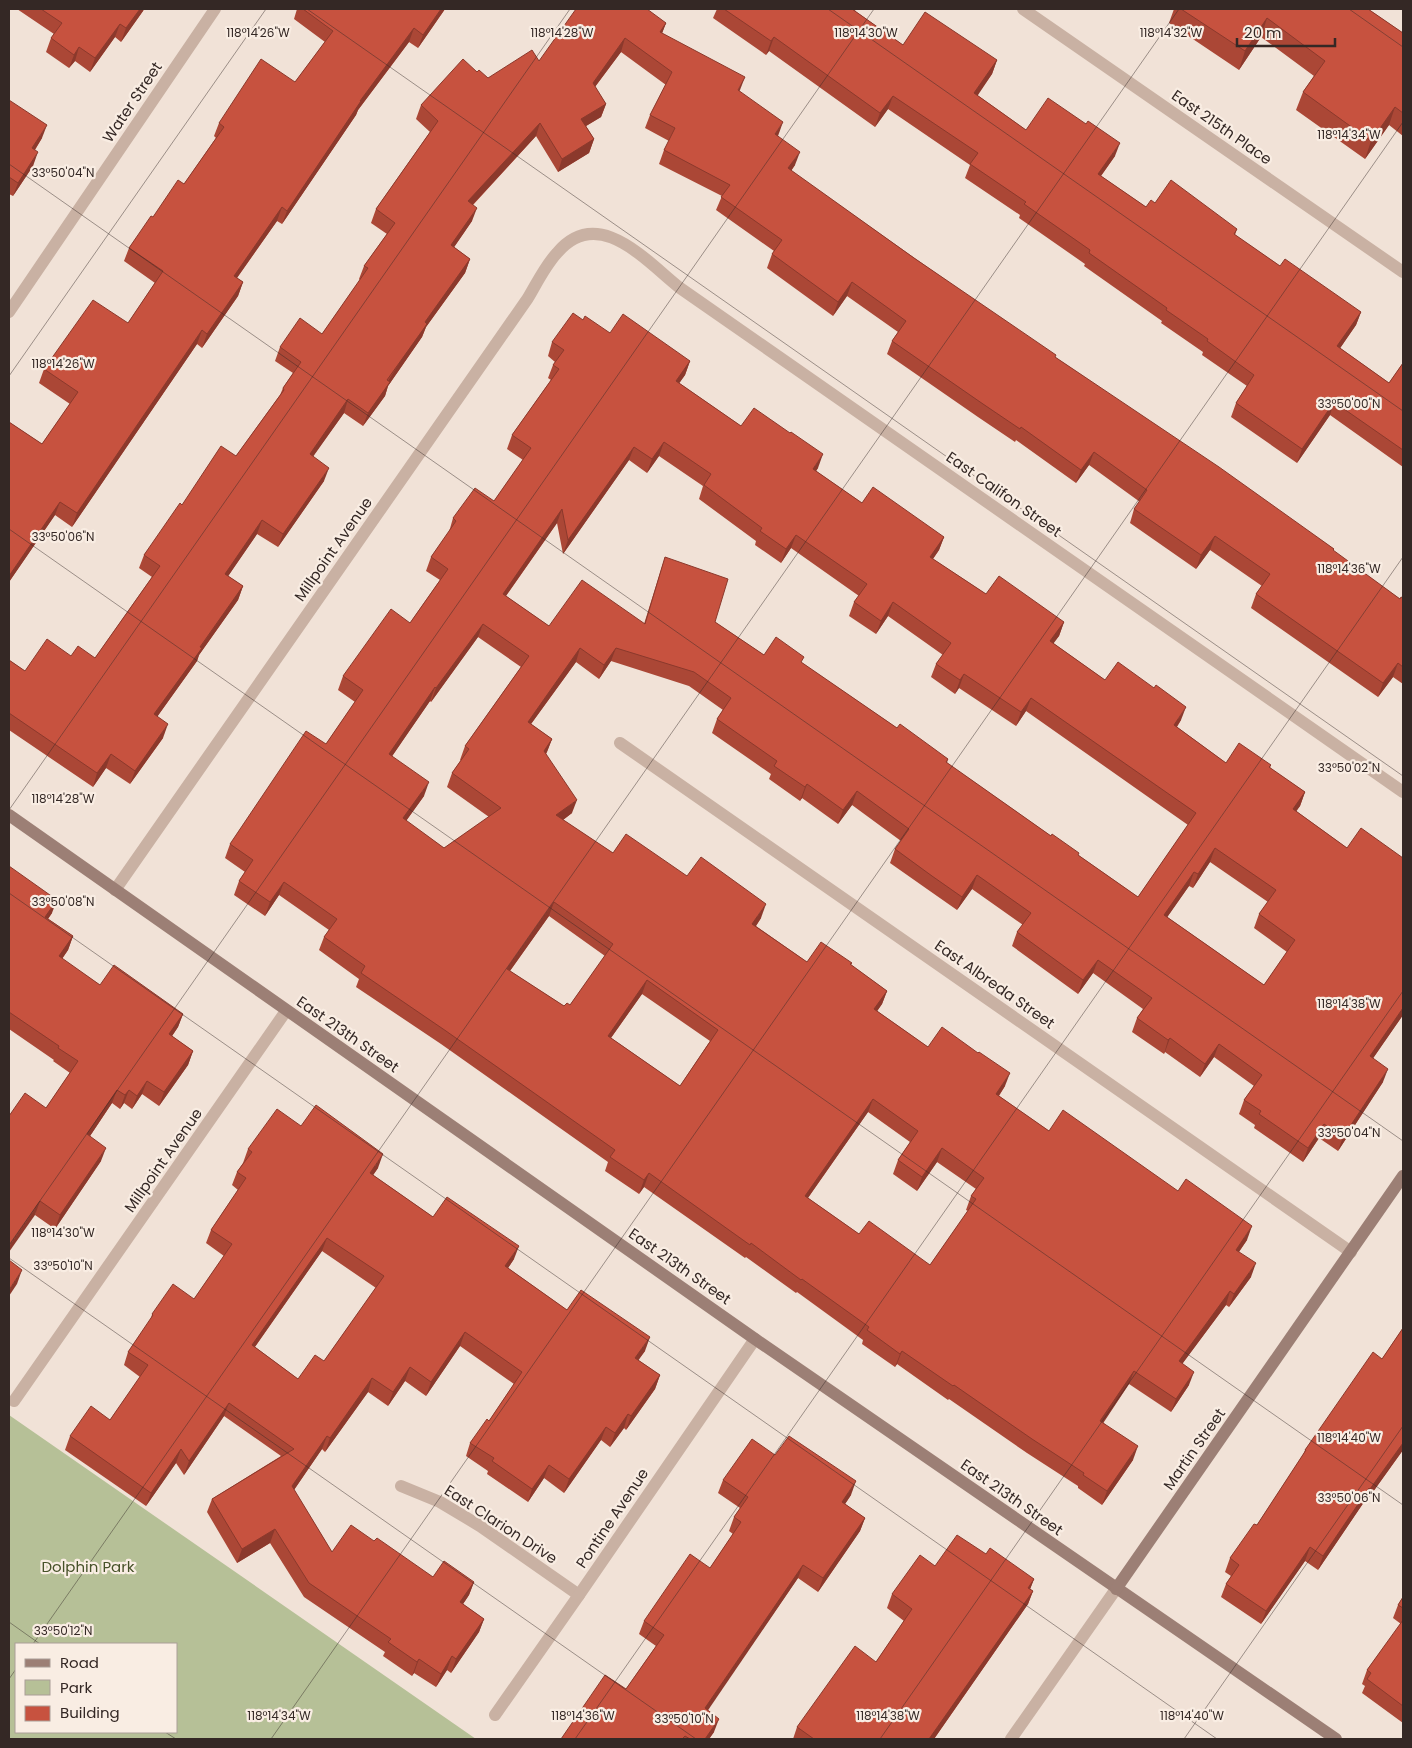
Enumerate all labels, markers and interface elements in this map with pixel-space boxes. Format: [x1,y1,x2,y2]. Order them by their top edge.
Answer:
scale bar [1237,15,1334,47]
text: 20 m [1244,22,1282,43]
text: 118°14'26"W [226,24,290,41]
text: 118°14'28"W [530,24,594,41]
text: 118°14'30"W [834,24,898,41]
text: 118°14'32"W [1140,24,1203,41]
street label: Water Street [97,58,167,146]
street label: East 215th Place [1168,85,1276,169]
text: 118°14'34"W [1317,126,1381,143]
text: 33°50'04"N [31,164,95,181]
text: 118°14'26"W [31,355,95,372]
text: 33°50'00"N [1317,395,1381,412]
street label: East Califon Street [942,446,1066,542]
street label: Millpoint Avenue [289,493,377,605]
text: 33°50'06"N [31,528,95,545]
text: 118°14'36"W [1317,560,1381,577]
text: 33°50'02"N [1318,759,1380,776]
text: 118°14'28"W [31,790,95,807]
text: 33°50'08"N [31,893,95,910]
street label: East Albreda Street [931,935,1059,1033]
street label: East 213th Street [293,991,403,1077]
text: 118°14'38"W [1317,995,1381,1012]
street label: Millpoint Avenue [119,1104,207,1216]
text: 33°50'04"N [1317,1124,1381,1141]
street label: East 213th Street [625,1223,735,1309]
text: 118°14'30"W [31,1224,95,1241]
text: 33°50'10"N [33,1257,93,1274]
street label: Martin Street [1158,1404,1230,1494]
text: 118°14'40"W [1317,1429,1381,1446]
street label: East 213th Street [957,1454,1067,1540]
street label: Pontine Avenue [571,1464,653,1572]
street label: East Clarion Drive [440,1480,562,1568]
text: 33°50'06"N [1317,1489,1381,1506]
park label: Dolphin Park [41,1556,135,1577]
text: 33°50'12"N [34,1622,92,1639]
legend [15,1643,178,1733]
text: Road [60,1652,99,1673]
text: Park [60,1677,92,1698]
text: Building [60,1702,120,1723]
text: 118°14'34"W [247,1707,311,1724]
text: 118°14'36"W [551,1707,615,1724]
text: 118°14'38"W [856,1707,920,1724]
text: 118°14'40"W [1160,1707,1224,1724]
text: 33°50'10"N [654,1710,714,1727]

